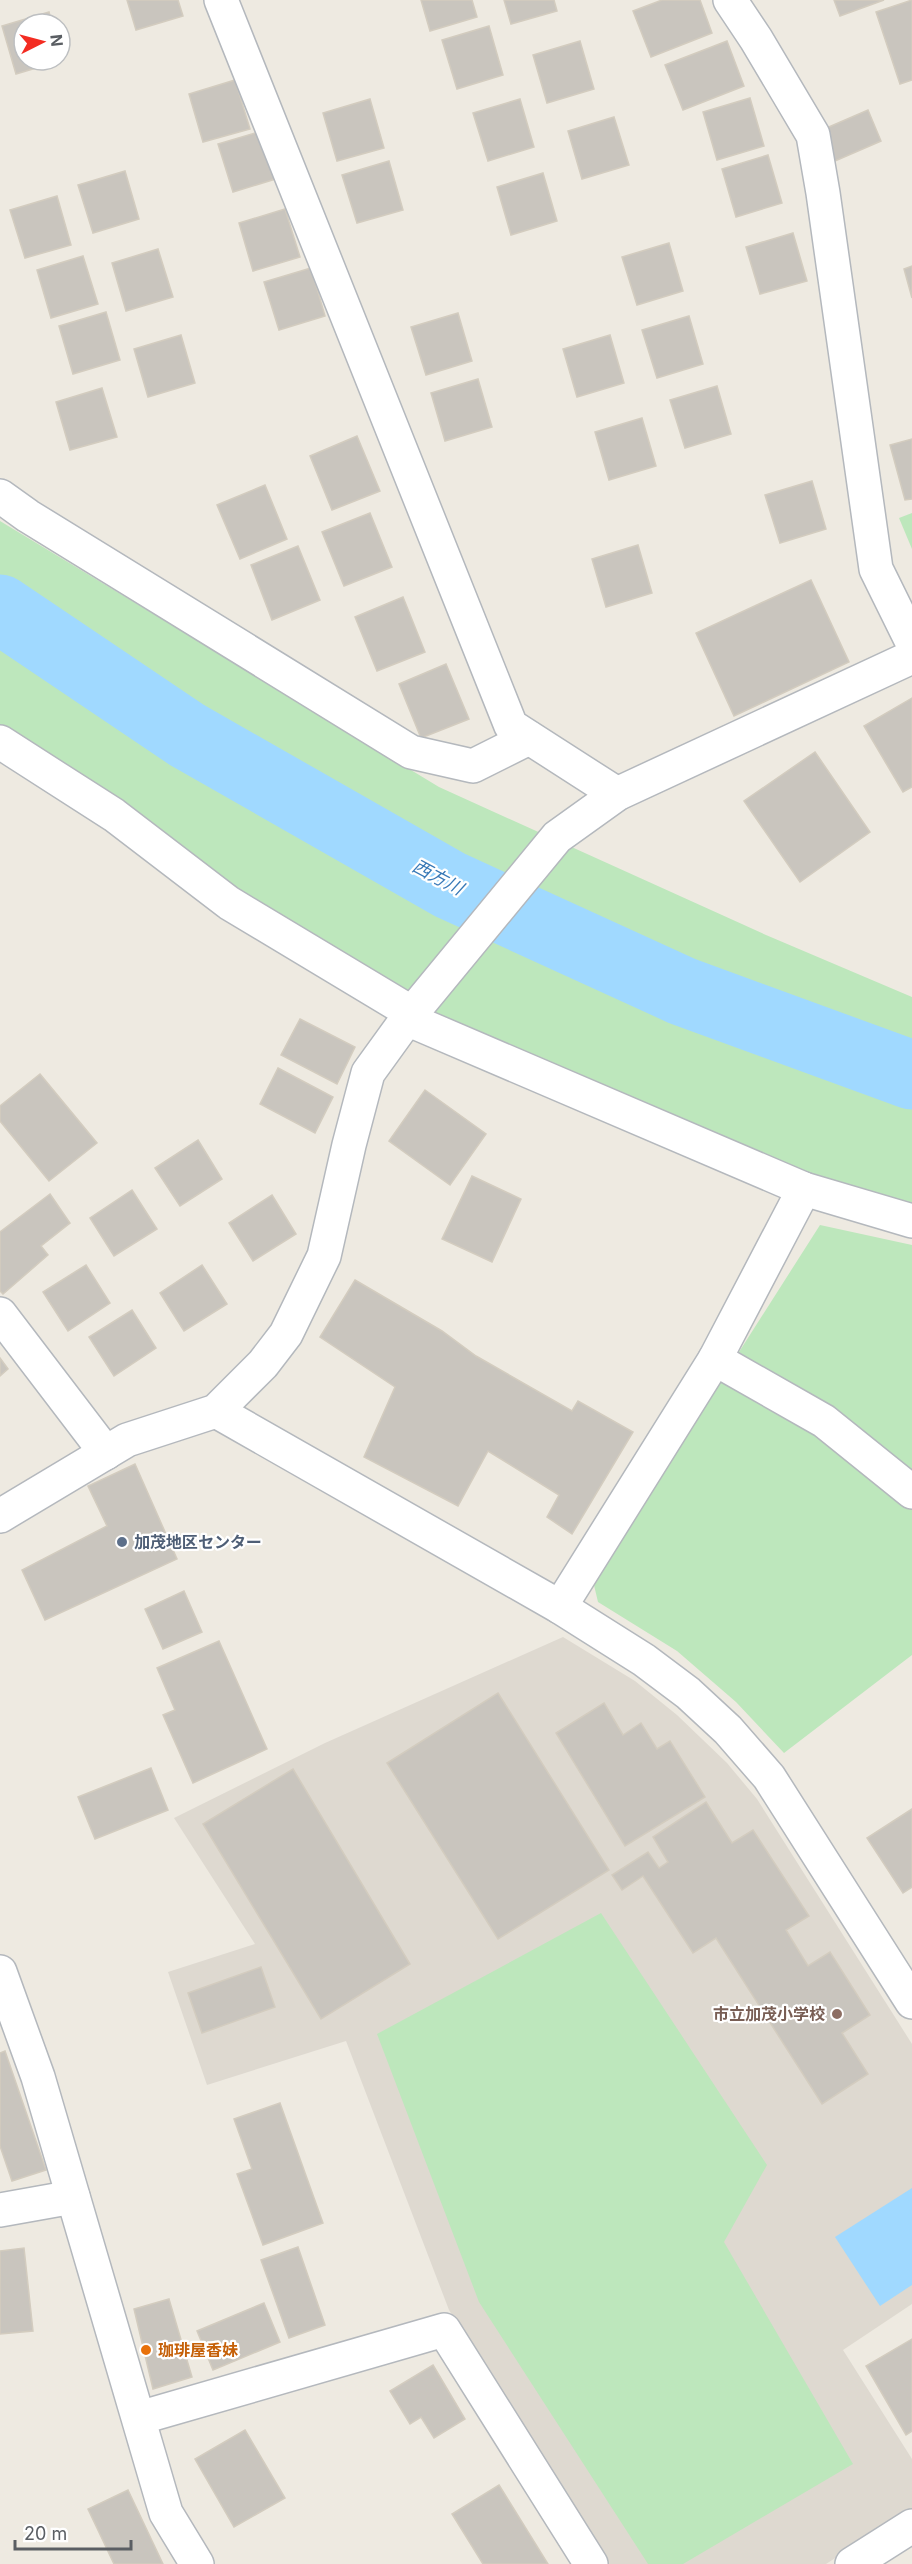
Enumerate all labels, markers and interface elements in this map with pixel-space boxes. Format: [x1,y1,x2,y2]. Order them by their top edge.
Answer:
north arrow [12,12,72,72]
text: N [46,33,68,48]
water label: 西方川 [409,855,469,900]
place label: 加茂地区センター [134,1532,262,1552]
marker: 加茂地区センター [115,1535,129,1549]
place label: 市立加茂小学校 [713,2004,825,2024]
marker: 市立加茂小学校 [830,2007,844,2021]
place label: 珈琲屋香妹 [158,2340,238,2360]
marker: 珈琲屋香妹 [139,2343,153,2357]
scale bar [15,2513,130,2551]
text: 20 m [24,2523,67,2544]

